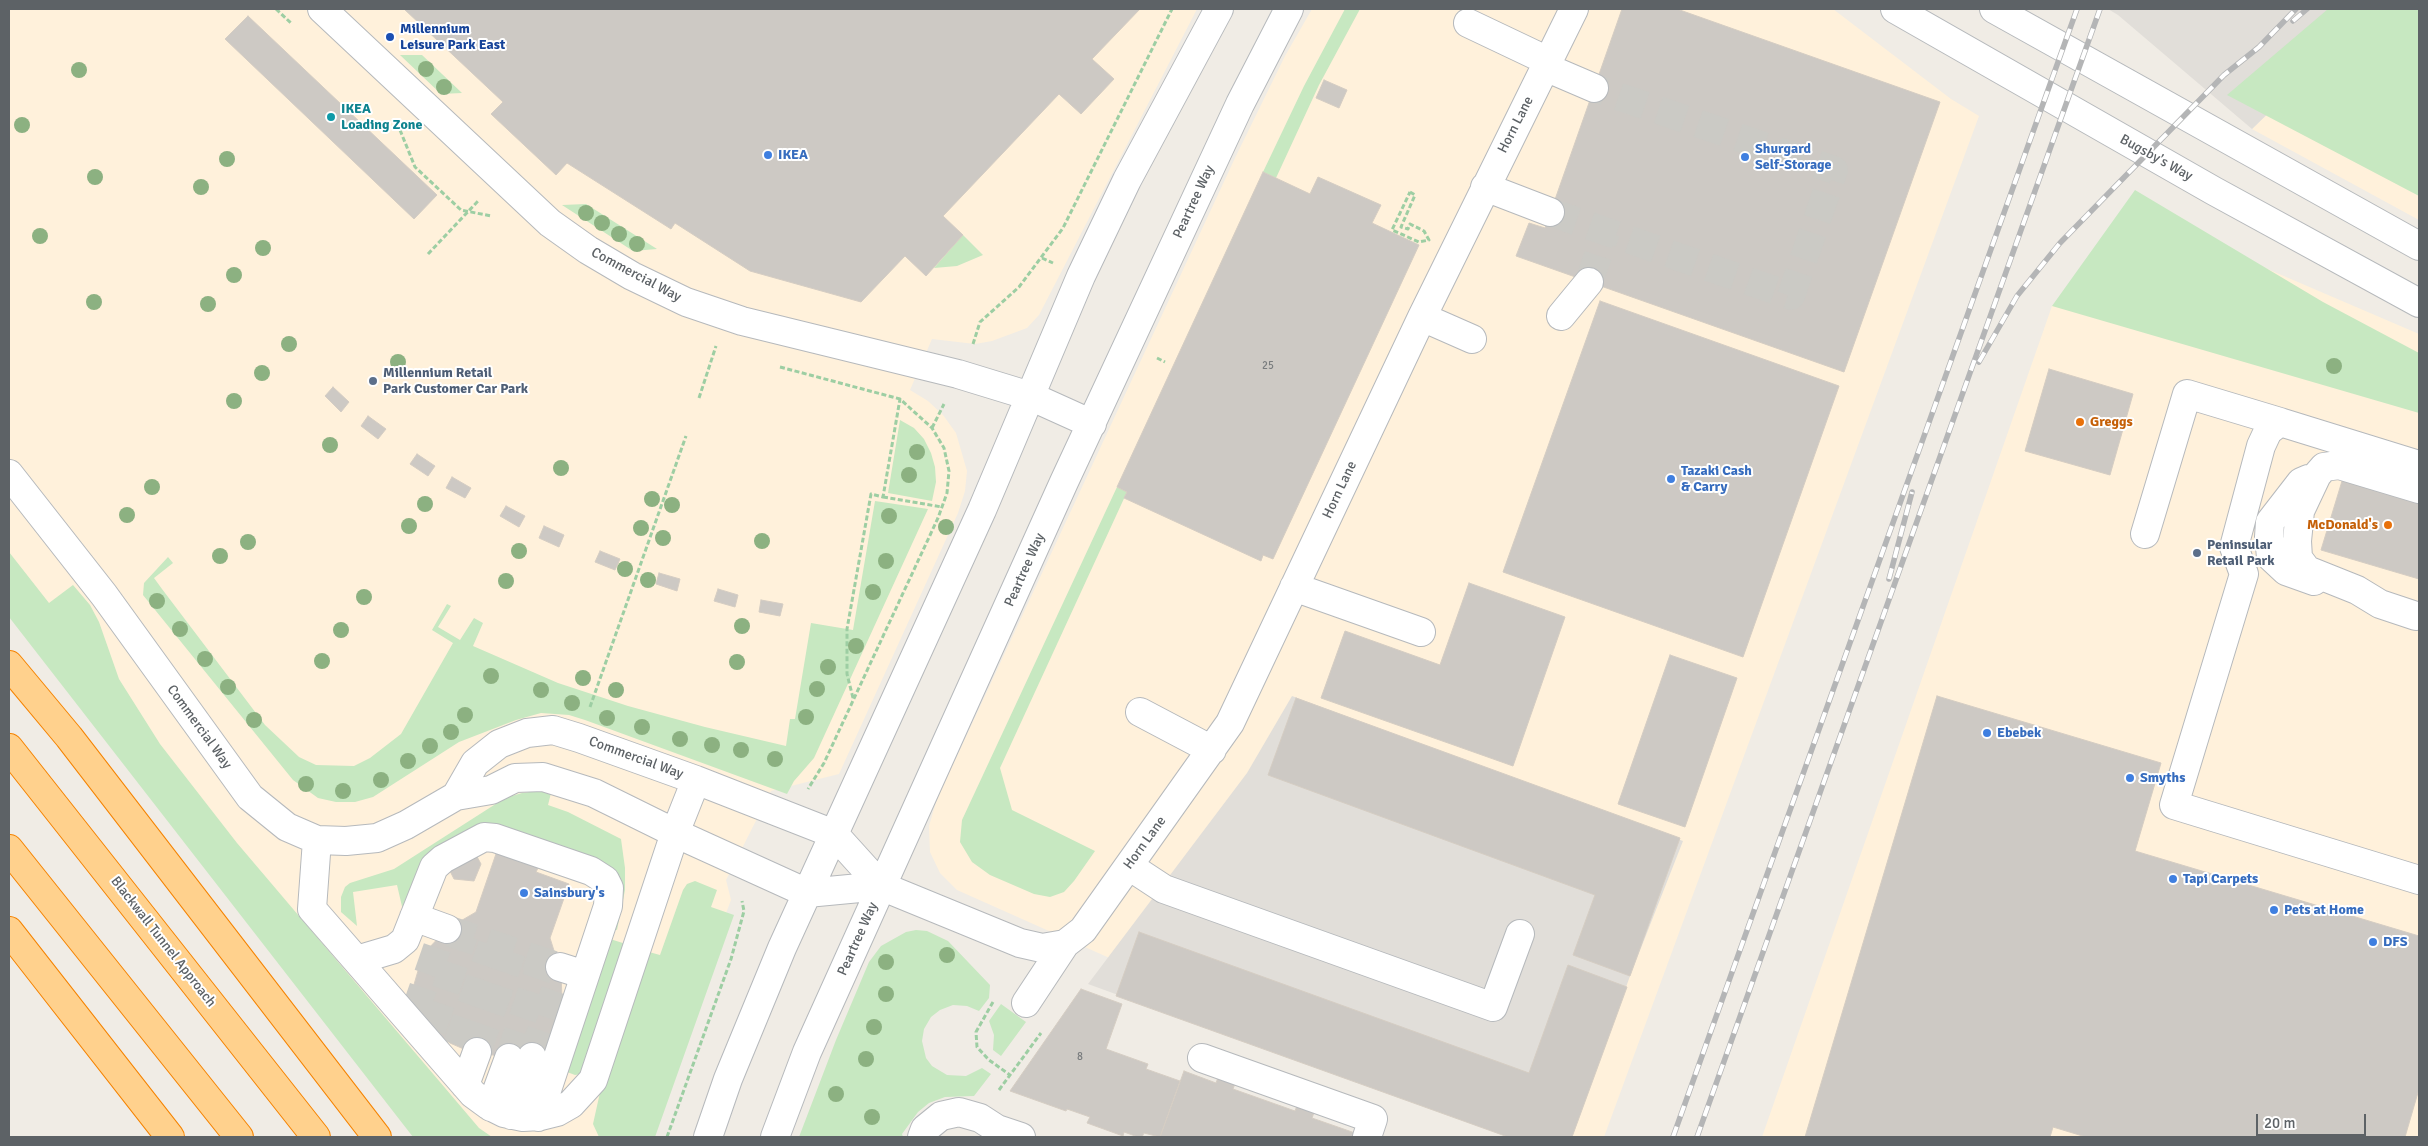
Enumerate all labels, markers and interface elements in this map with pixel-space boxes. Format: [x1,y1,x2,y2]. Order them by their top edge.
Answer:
place label: Millennium Leisure Park East [400,21,505,54]
marker: Millennium Leisure Park East [384,31,396,43]
street label: Horn Lane [1495,94,1537,156]
place label: IKEA Loading Zone [341,101,422,134]
marker: IKEA Loading Zone [325,111,337,123]
street label: Bugsby's Way [2117,131,2195,185]
place label: Shurgard Self-Storage [1755,141,1832,174]
place label: IKEA [778,147,808,163]
marker: IKEA [762,149,774,161]
marker: Shurgard Self-Storage [1739,151,1751,163]
street label: Peartree Way [1170,163,1218,241]
street label: Commercial Way [588,244,684,306]
house number: 25 [1262,359,1274,373]
place label: Millennium Retail Park Customer Car Park [383,365,528,398]
marker: Millennium Retail Park Customer Car Park [367,375,379,387]
place label: Greggs [2090,414,2133,430]
marker: Greggs [2074,416,2086,428]
street label: Horn Lane [1319,459,1361,521]
place label: Tazaki Cash & Carry [1681,463,1752,496]
marker: Tazaki Cash & Carry [1665,473,1677,485]
place label: McDonald's [2307,517,2378,533]
marker: McDonald's [2382,519,2394,531]
street label: Peartree Way [1001,531,1049,609]
place label: Peninsular Retail Park [2207,537,2274,570]
marker: Peninsular Retail Park [2191,547,2203,559]
street label: Commercial Way [163,682,235,772]
place label: Ebebek [1997,725,2041,741]
marker: Ebebek [1981,727,1993,739]
street label: Commercial Way [586,733,686,783]
place label: Smyths [2140,770,2185,786]
marker: Smyths [2124,772,2136,784]
street label: Horn Lane [1120,813,1170,873]
place label: Tapi Carpets [2183,871,2258,887]
street label: Blackwall Tunnel Approach [107,873,219,1011]
marker: Tapi Carpets [2167,873,2179,885]
place label: Sainsbury's [534,885,605,901]
marker: Sainsbury's [518,887,530,899]
street label: Peartree Way [834,900,882,978]
place label: Pets at Home [2284,902,2364,918]
marker: Pets at Home [2268,904,2280,916]
place label: DFS [2383,934,2408,950]
marker: DFS [2367,936,2379,948]
house number: 8 [1077,1050,1083,1064]
scale bar [2258,1104,2368,1136]
text: 20 m [2264,1114,2295,1132]

